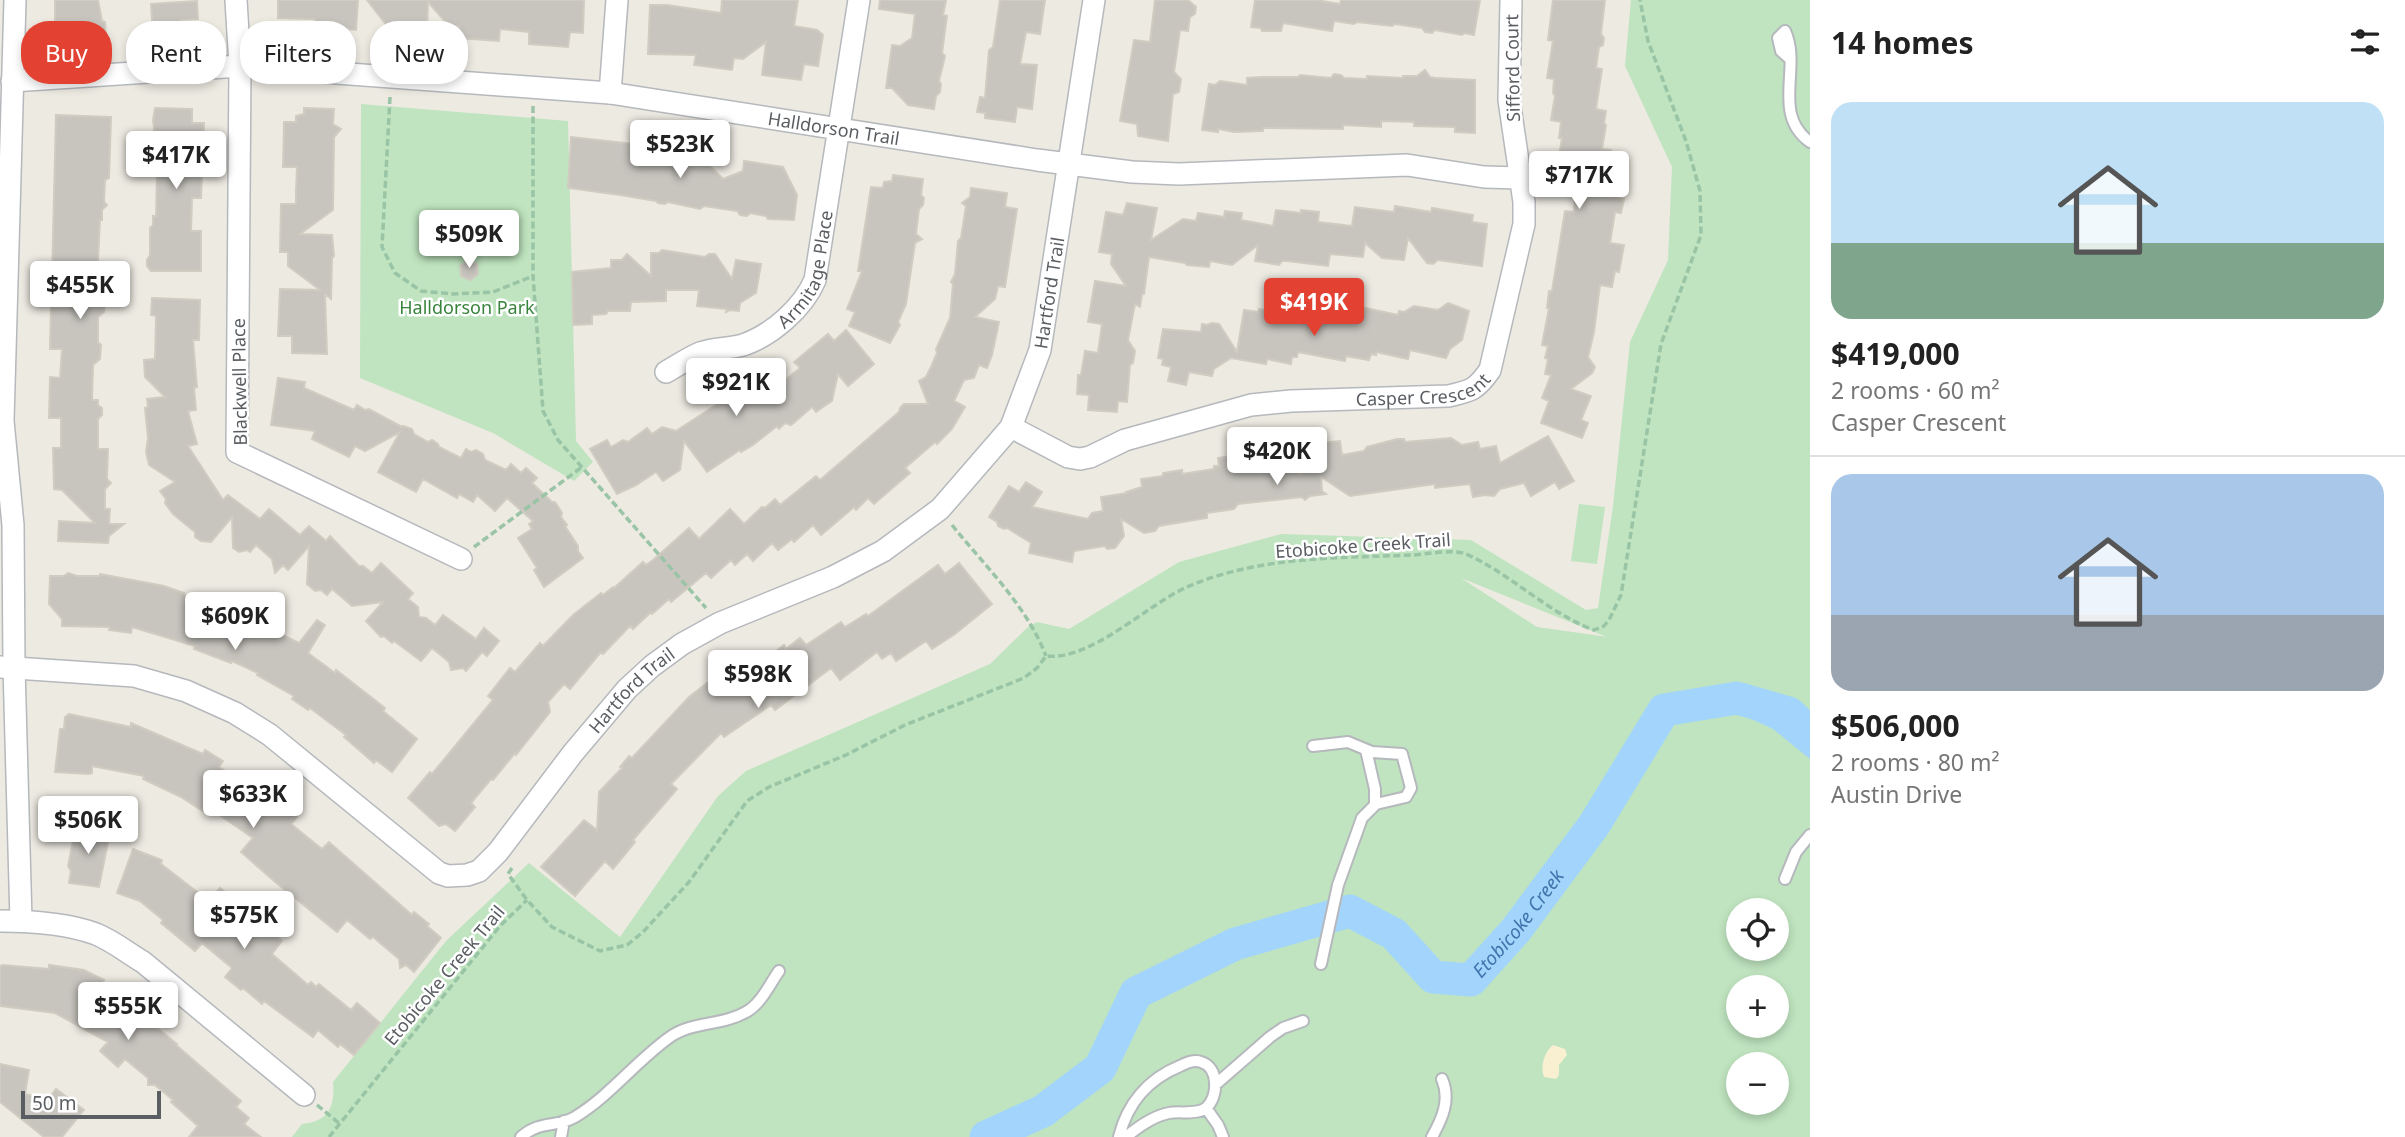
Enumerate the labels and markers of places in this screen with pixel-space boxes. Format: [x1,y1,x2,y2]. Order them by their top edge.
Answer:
pin: $523K [631,120,729,180]
pin: $417K [127,132,225,191]
pin: $717K [1530,152,1628,211]
pin: $509K [420,210,518,270]
pin: $455K [31,262,129,321]
pin: $419K [1265,278,1363,338]
pin: $921K [687,358,785,418]
pin: $420K [1228,428,1326,487]
pin: $609K [186,592,284,652]
pin: $598K [709,650,807,710]
pin: $633K [204,770,302,830]
pin: $506K [39,796,137,856]
pin: $575K [195,892,293,951]
pin: $555K [79,982,177,1042]

